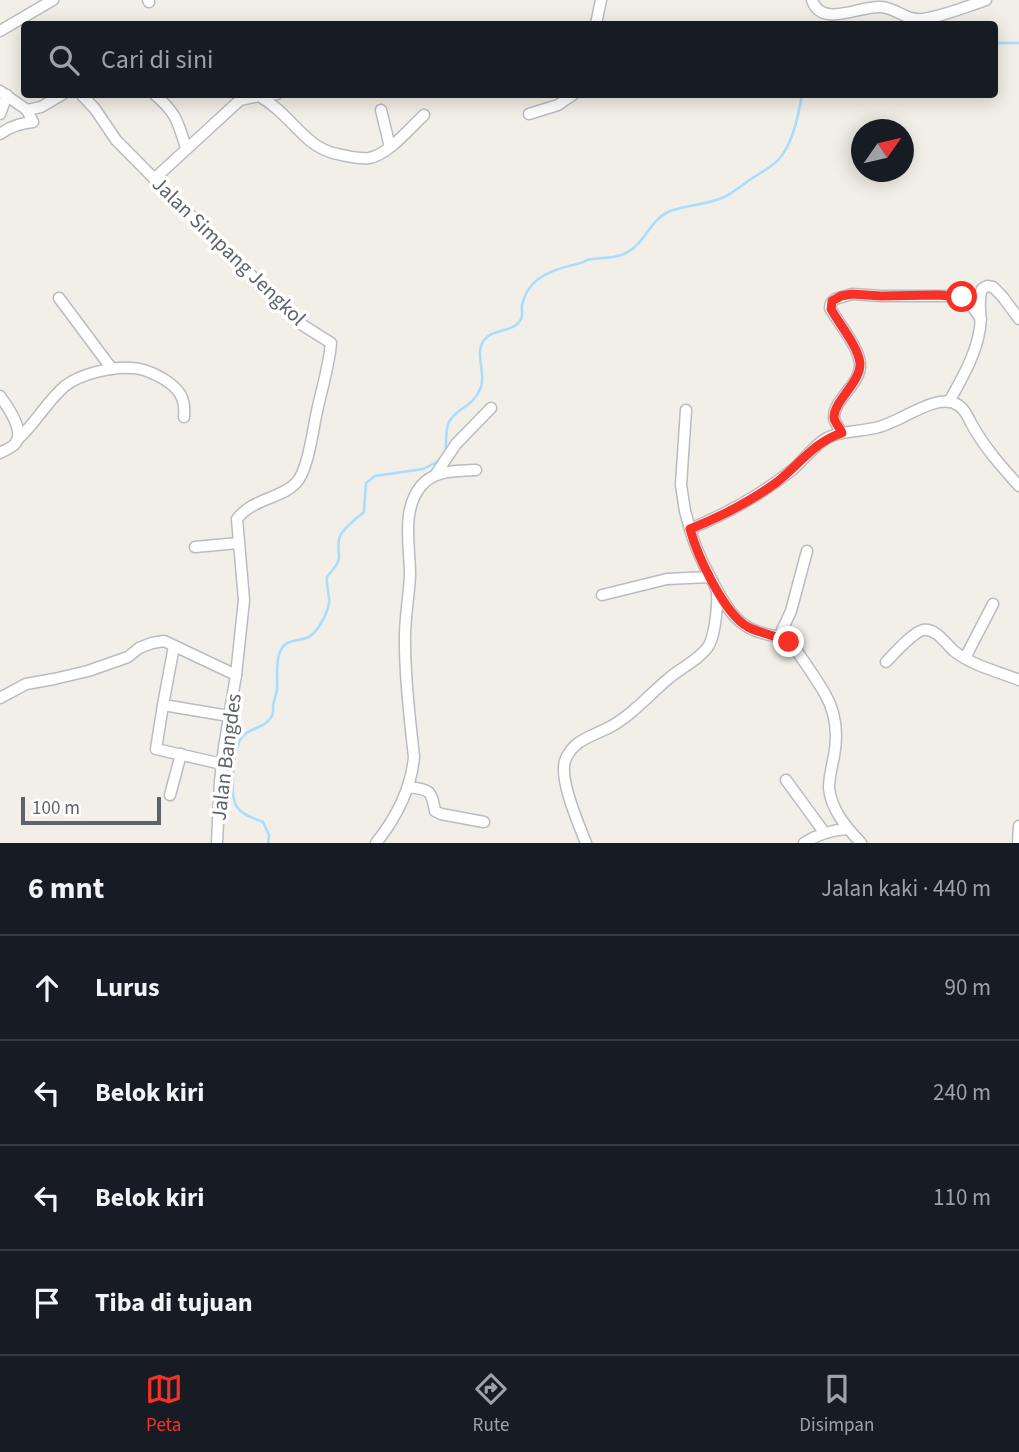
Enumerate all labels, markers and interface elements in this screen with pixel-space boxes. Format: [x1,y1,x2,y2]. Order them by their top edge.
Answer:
search box [21,21,998,98]
icon: search [45,41,83,79]
text: Cari di sini [101,41,214,78]
north arrow [851,119,914,182]
street label: Jalan Simpang Jengkol [145,170,313,332]
route start [946,281,977,312]
route end [773,626,804,657]
street label: Jalan Bangdes [203,692,249,822]
scale bar [21,794,161,826]
text: 100 m [32,795,80,822]
text: 6 mnt [28,867,104,910]
text: Jalan kaki · 440 m [821,872,991,905]
icon: ahead [28,969,66,1007]
text: Lurus [95,969,160,1006]
text: 90 m [944,971,991,1004]
icon: left [28,1074,66,1112]
text: Belok kiri [95,1074,204,1111]
text: 240 m [933,1076,991,1109]
icon: left [28,1179,66,1217]
text: Belok kiri [95,1179,204,1216]
text: 110 m [933,1181,991,1214]
icon: arrive [28,1284,66,1322]
text: Tiba di tujuan [95,1284,253,1321]
tab: Peta [145,1370,183,1439]
tab: Rute [472,1370,510,1439]
tab: Disimpan [799,1370,874,1439]

